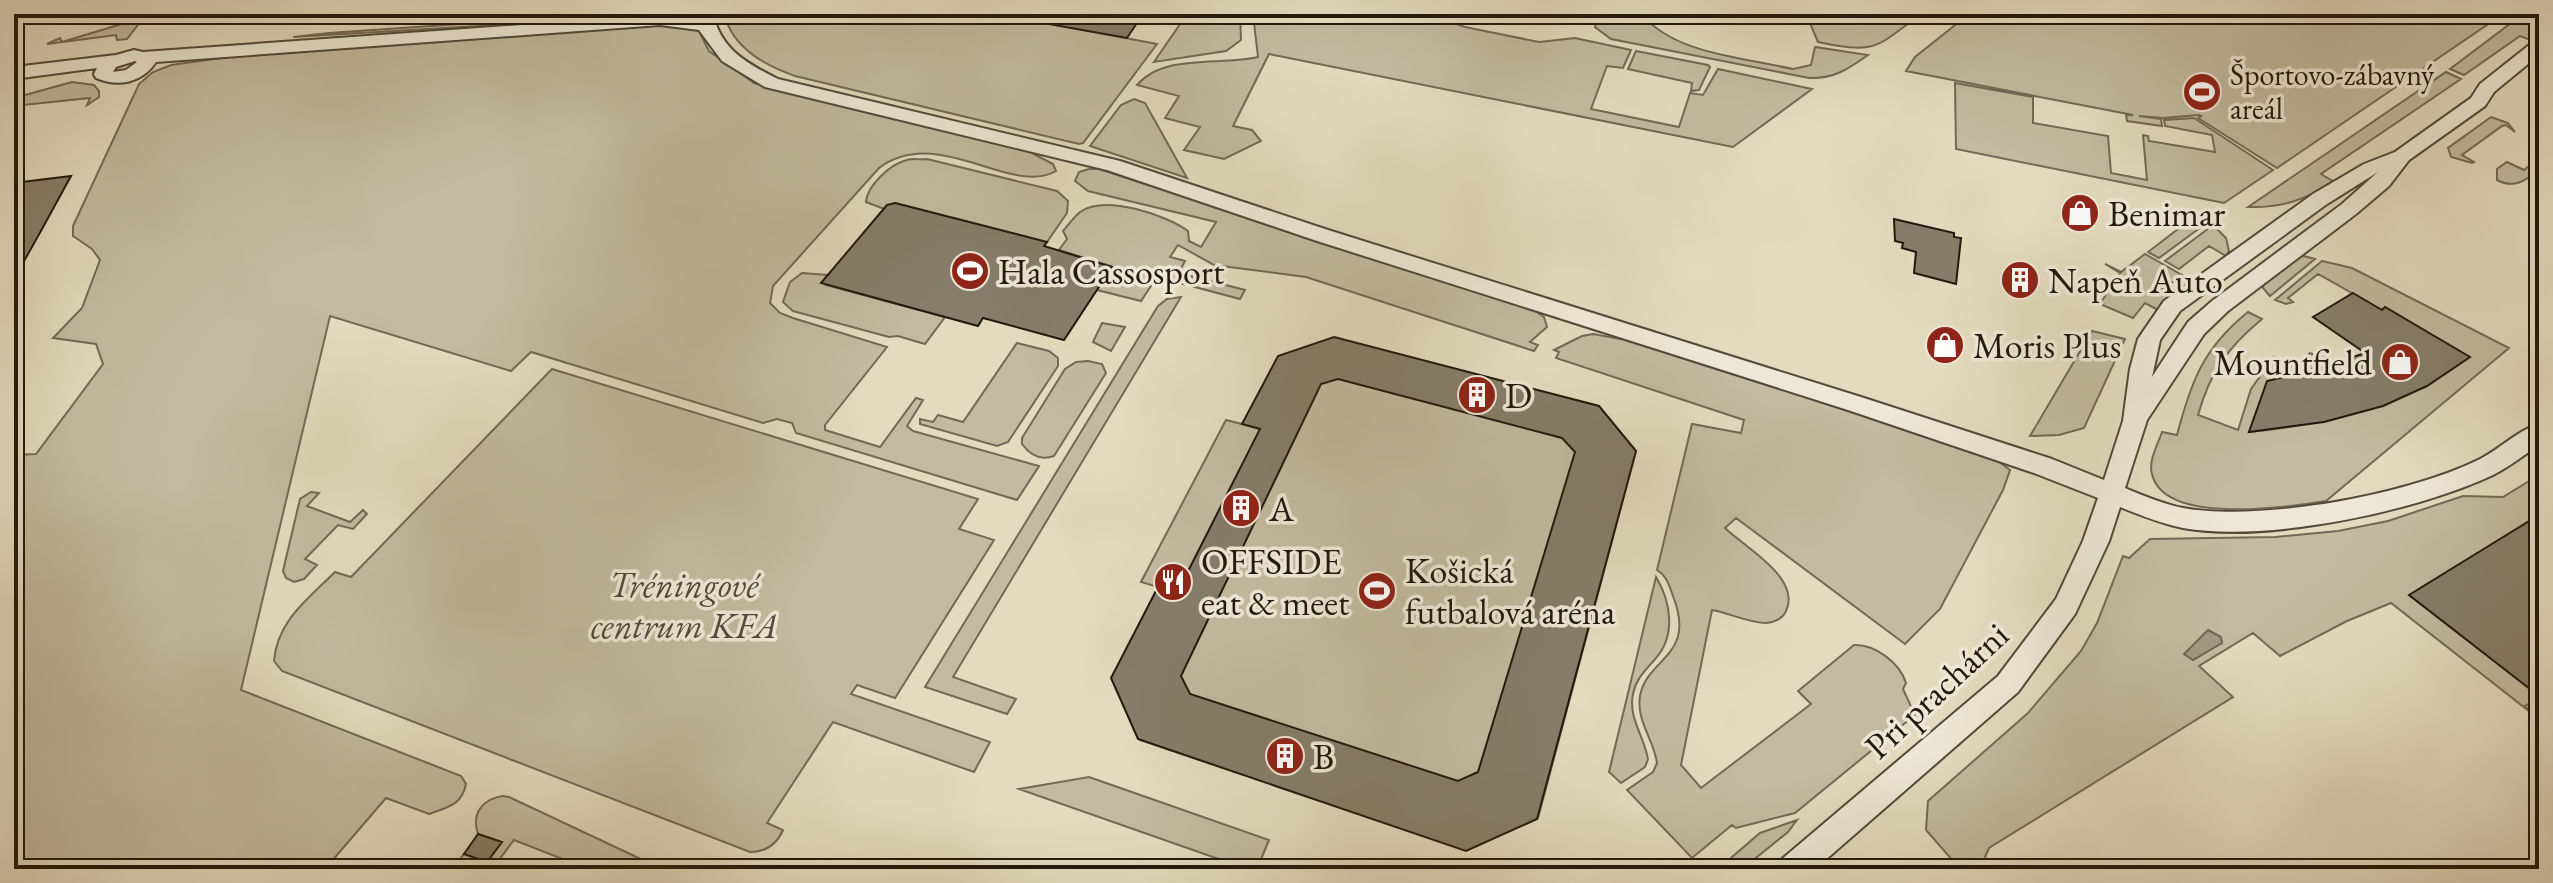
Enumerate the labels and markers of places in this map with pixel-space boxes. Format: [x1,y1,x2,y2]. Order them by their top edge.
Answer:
place label: Športovo-zábavný areál [2230,55,2435,128]
sports icon: Športovo-zábavný areál [2181,71,2223,113]
place label: Benimar [2108,190,2225,237]
shop icon: Benimar [2059,192,2101,234]
place label: Hala Cassosport [998,248,1225,295]
sports icon: Hala Cassosport [949,250,991,292]
place label: Napeň Auto [2048,257,2223,304]
building icon: Napeň Auto [1999,259,2041,301]
place label: Moris Plus [1973,322,2121,369]
shop icon: Moris Plus [1924,324,1966,366]
place label: Mountfield [2214,339,2373,386]
shop icon: Mountfield [2379,341,2421,383]
place label: D [1505,372,1532,419]
building icon: D [1456,374,1498,416]
place label: A [1268,485,1295,532]
building icon: A [1220,487,1262,529]
place label: OFFSIDE eat & meet [1201,538,1350,626]
place label: Košická futbalová aréna [1405,547,1616,635]
restaurant icon: OFFSIDE eat & meet [1152,561,1194,603]
sports icon: Košická futbalová aréna [1356,570,1398,612]
place label: B [1313,733,1334,780]
building icon: B [1264,735,1306,777]

